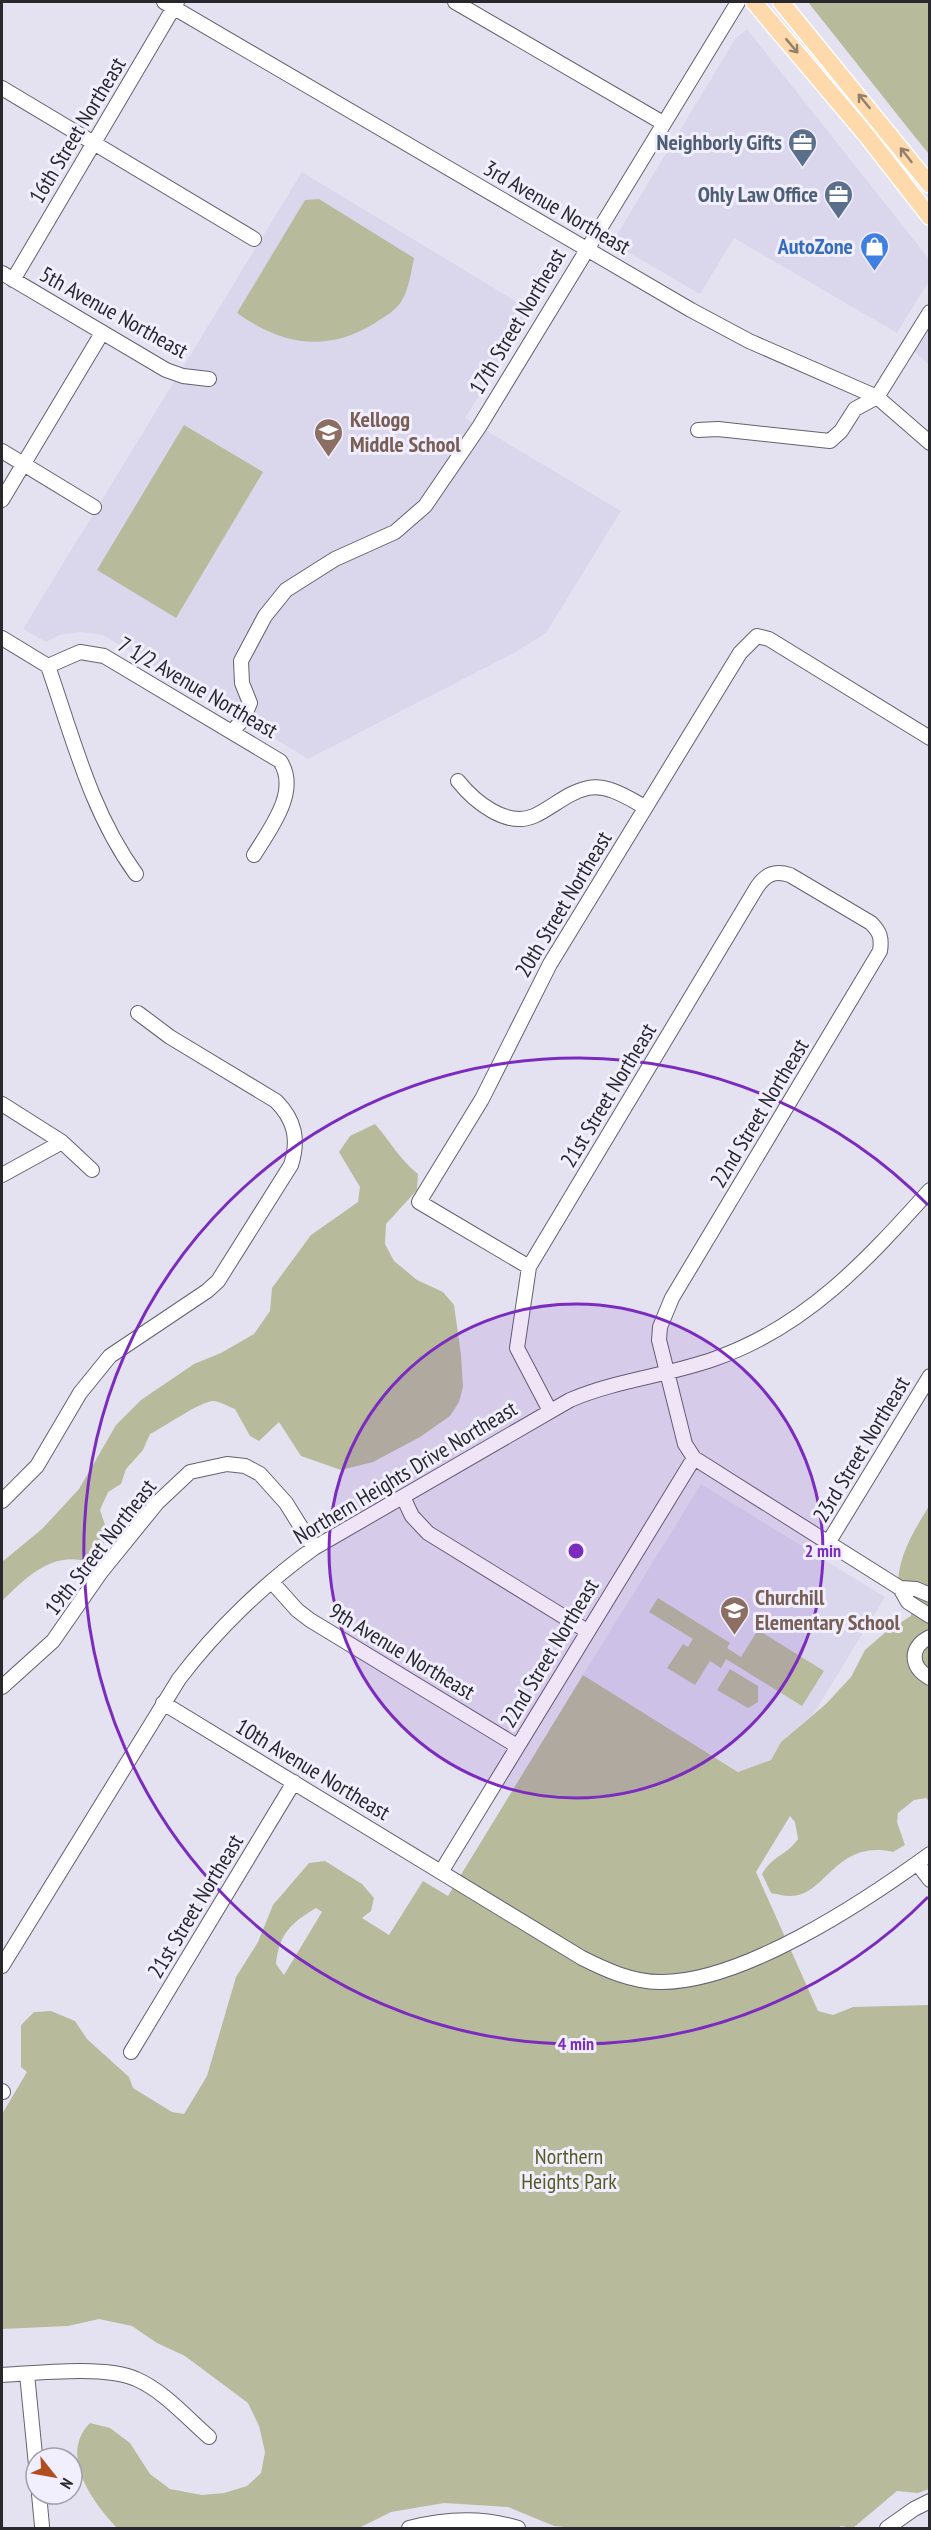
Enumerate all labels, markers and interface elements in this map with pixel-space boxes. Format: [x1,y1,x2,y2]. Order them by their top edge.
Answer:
one-way arrow [785,38,799,53]
street label: 16th Street Northeast [22,52,132,208]
one-way arrow [857,93,870,109]
office icon: Neighborly Gifts [787,126,819,168]
place label: Neighborly Gifts [657,128,782,156]
one-way arrow [900,147,913,163]
street label: 3rd Avenue Northeast [479,154,635,260]
office icon: Ohly Law Office [823,178,855,220]
place label: Ohly Law Office [698,180,818,208]
shop icon: AutoZone [858,230,890,272]
place label: AutoZone [777,232,853,260]
street label: 17th Street Northeast [462,243,572,399]
street label: 5th Avenue Northeast [35,260,193,364]
place label: Kellogg Middle School [350,405,461,458]
school or university icon: Kellogg Middle School [313,416,345,458]
street label: 7 1/2 Avenue Northeast [113,630,283,744]
street label: 20th Street Northeast [508,826,618,982]
street label: 21st Street Northeast [554,1018,662,1172]
street label: 22nd Street Northeast [704,1033,814,1193]
street label: 23rd Street Northeast [806,1371,916,1527]
street label: Northern Heights Drive Northeast [288,1394,522,1550]
street label: 19th Street Northeast [38,1473,162,1621]
text: 2 min [805,1539,841,1562]
centre of rings [566,1541,586,1561]
street label: 22nd Street Northeast [494,1573,604,1733]
place label: Churchill Elementary School [755,1583,901,1636]
school or university icon: Churchill Elementary School [718,1594,750,1636]
street label: 9th Avenue Northeast [324,1597,480,1705]
street label: 10th Avenue Northeast [231,1712,395,1826]
street label: 21st Street Northeast [141,1829,249,1983]
text: 4 min [558,2032,594,2055]
park label: Northern Heights Park [521,2142,617,2195]
north arrow [24,2446,84,2506]
text: N [56,2475,78,2493]

